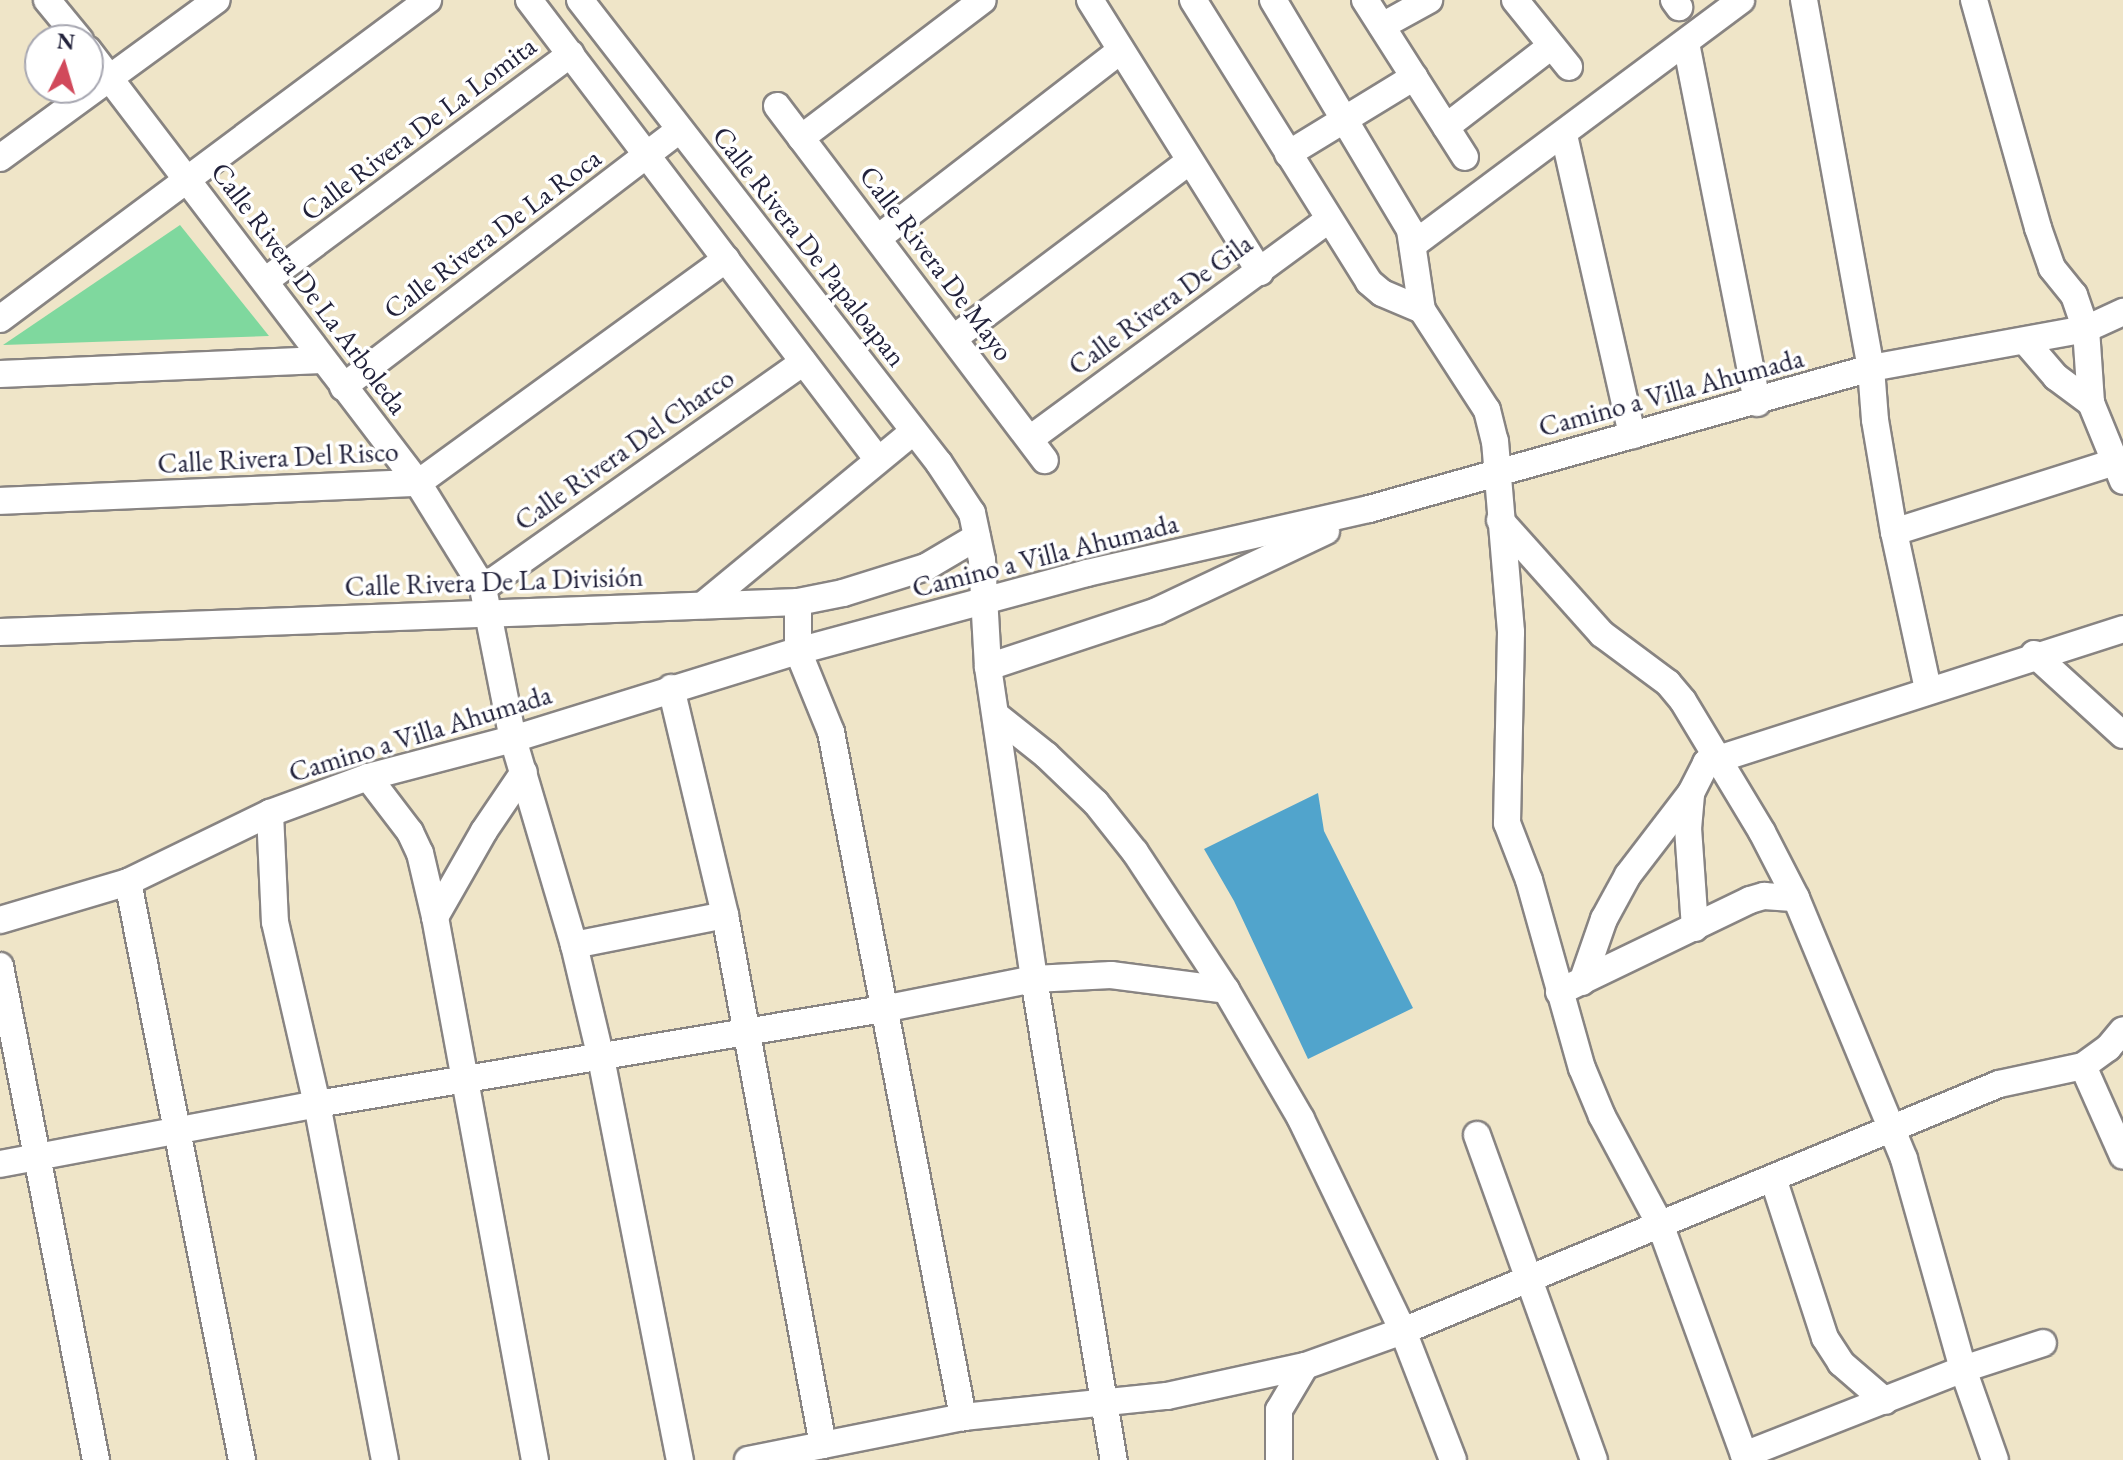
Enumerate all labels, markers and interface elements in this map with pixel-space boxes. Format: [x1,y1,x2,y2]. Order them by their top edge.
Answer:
north arrow [24,24,104,104]
text: N [56,26,76,57]
street label: Calle Rivera De La Lomita [294,29,542,227]
street label: Calle Rivera De Papaloapan [706,119,914,373]
street label: Calle Rivera De La Roca [377,140,607,326]
street label: Calle Rivera De La Arboleda [204,156,416,420]
street label: Calle Rivera De Mayo [853,159,1021,367]
street label: Calle Rivera De Gila [1061,226,1259,382]
street label: Camino a Villa Ahumada [1535,340,1807,444]
street label: Calle Rivera Del Charco [508,361,740,537]
street label: Calle Rivera Del Risco [157,434,399,480]
street label: Camino a Villa Ahumada [909,506,1181,604]
street label: Calle Rivera De La División [344,559,644,603]
street label: Camino a Villa Ahumada [285,677,555,789]

